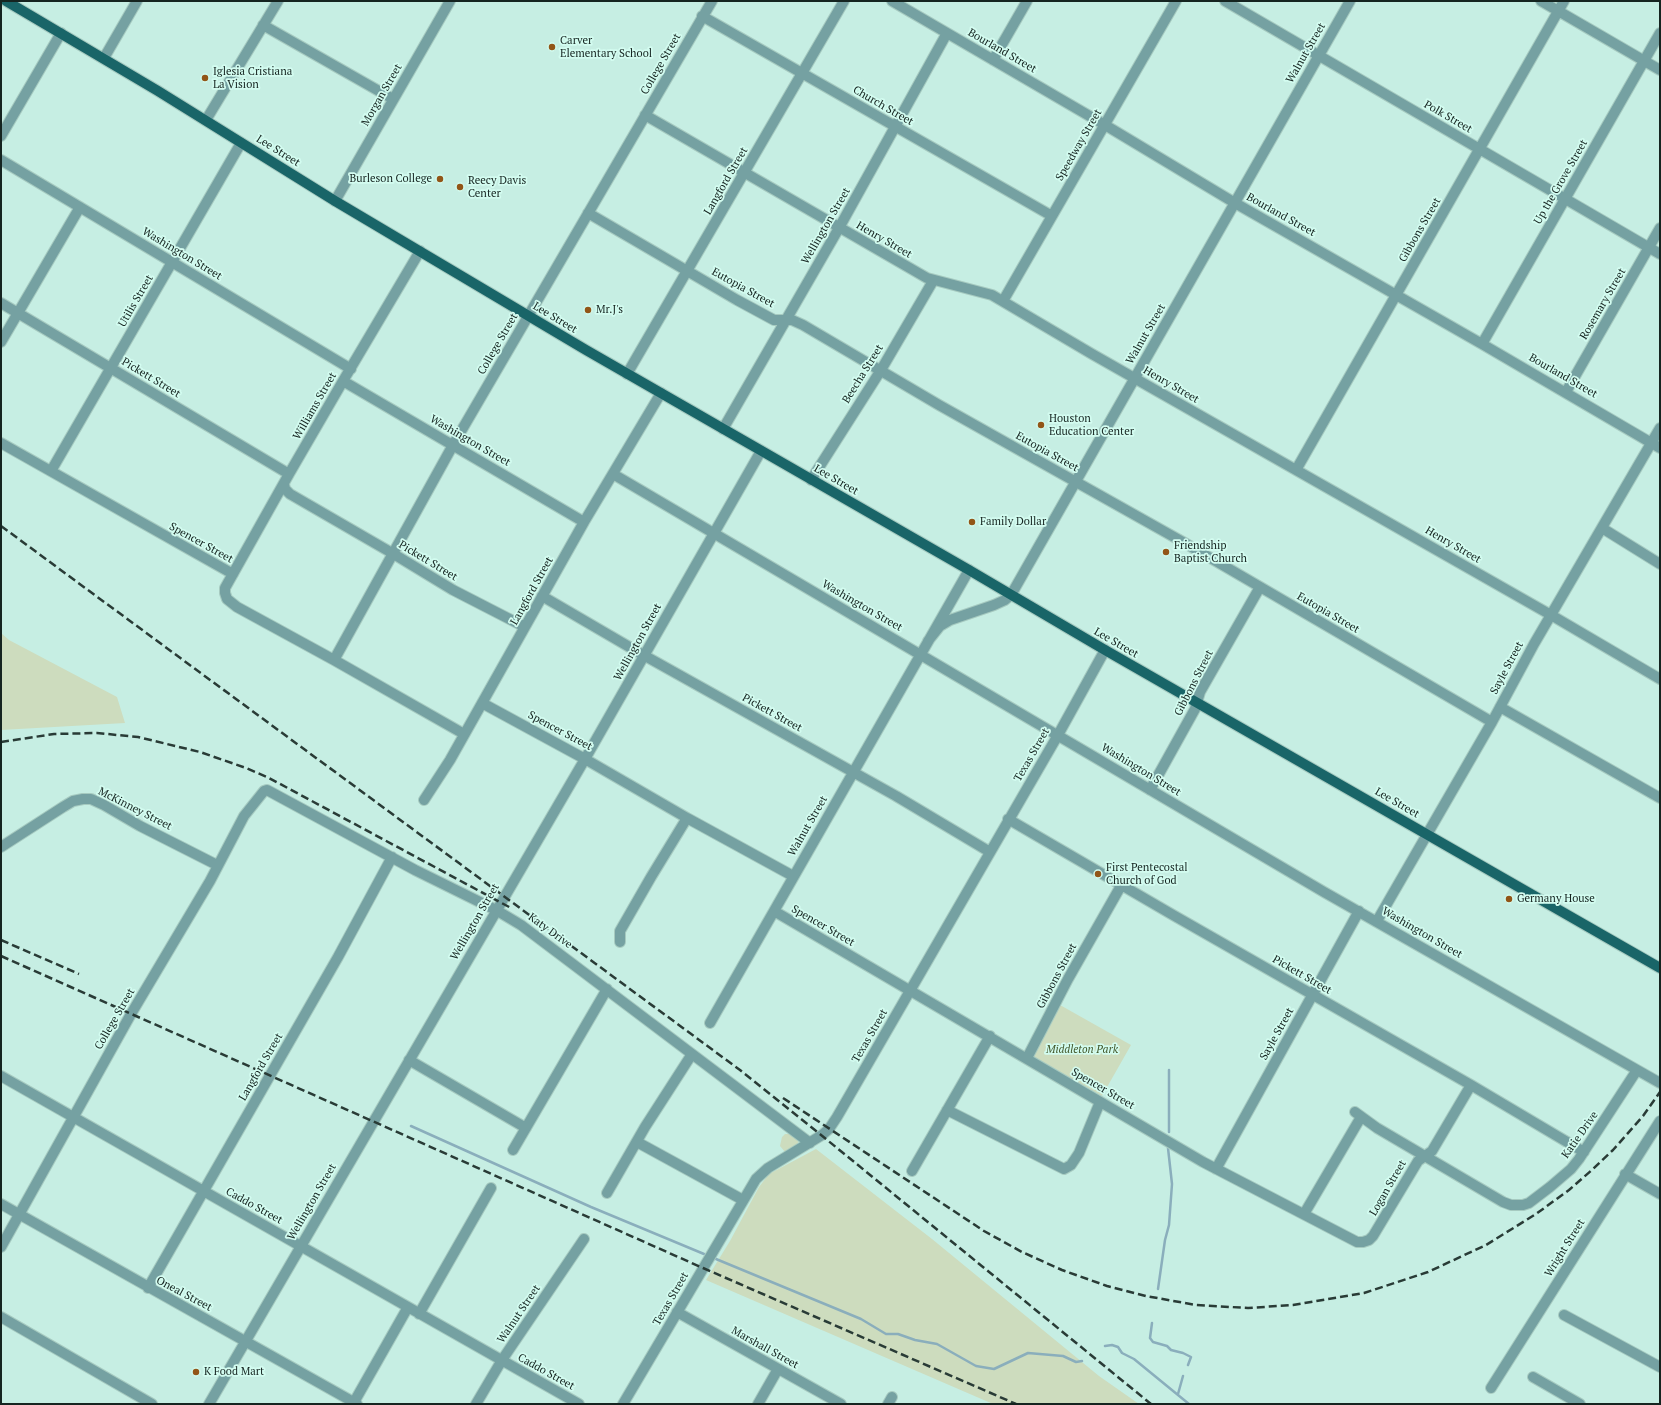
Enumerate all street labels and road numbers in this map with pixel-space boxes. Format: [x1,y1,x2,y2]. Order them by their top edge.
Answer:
street label: Walnut Street [1283,21,1329,85]
street label: Bourland Street [965,26,1039,76]
street label: College Street [638,31,684,97]
street label: Morgan Street [359,62,405,128]
street label: Church Street [850,83,916,129]
street label: Polk Street [1422,98,1474,136]
street label: Speedway Street [1053,107,1105,183]
street label: Lee Street [254,132,302,170]
street label: Up the Grove Street [1531,137,1591,227]
street label: Langford Street [701,145,751,217]
street label: Wellington Street [799,185,853,267]
street label: Bourland Street [1244,191,1318,239]
street label: Gibbons Street [1396,195,1444,265]
street label: Henry Street [854,219,914,261]
street label: Washington Street [140,225,224,283]
street label: Eutopia Street [709,265,777,311]
street label: Rosemary Street [1577,266,1629,342]
street label: Utilis Street [116,273,156,329]
street label: Lee Street [531,300,579,336]
street label: Walnut Street [1123,302,1169,366]
street label: College Street [475,311,521,377]
street label: Beecha Street [840,342,886,406]
street label: Bourland Street [1526,351,1600,401]
street label: Pickett Street [119,355,183,401]
street label: Henry Street [1141,364,1201,406]
street label: Williams Street [290,370,340,442]
street label: Washington Street [427,413,513,469]
street label: Eutopia Street [1013,429,1081,475]
street label: Lee Street [811,462,861,498]
street label: Spencer Street [167,520,235,566]
street label: Henry Street [1423,524,1483,566]
street label: Pickett Street [396,538,460,584]
street label: Langford Street [508,555,556,627]
street label: Washington Street [819,578,905,634]
street label: Eutopia Street [1294,590,1362,636]
street label: Wellington Street [611,601,665,683]
street label: Lee Street [1091,625,1141,661]
street label: Sayle Street [1488,639,1526,697]
street label: Gibbons Street [1172,648,1216,718]
street label: Pickett Street [740,691,804,735]
street label: Spencer Street [526,709,594,753]
street label: Texas Street [1011,726,1053,784]
street label: Washington Street [1099,741,1183,799]
street label: McKinney Street [96,785,174,833]
street label: Lee Street [1372,785,1422,821]
street label: Walnut Street [785,794,831,858]
street label: Wellington Street [448,881,502,963]
street label: Spencer Street [789,903,857,949]
street label: Washington Street [1379,905,1465,961]
street label: Katy Drive [525,911,575,951]
street label: Gibbons Street [1034,941,1080,1011]
street label: Pickett Street [1270,953,1334,997]
street label: College Street [92,986,138,1052]
street label: Sayle Street [1257,1005,1297,1063]
street label: Texas Street [849,1007,891,1065]
street label: Langford Street [236,1031,286,1103]
street label: Spencer Street [1069,1066,1137,1112]
street label: Katie Drive [1559,1109,1601,1161]
street label: Logan Street [1367,1158,1409,1218]
street label: Wellington Street [285,1161,339,1243]
street label: Caddo Street [223,1185,285,1227]
street label: Wright Street [1542,1217,1588,1279]
street label: Texas Street [650,1270,692,1328]
street label: Oneal Street [154,1274,214,1314]
street label: Walnut Street [495,1282,543,1346]
street label: Marshall Street [729,1324,801,1372]
street label: Caddo Street [515,1351,577,1393]

